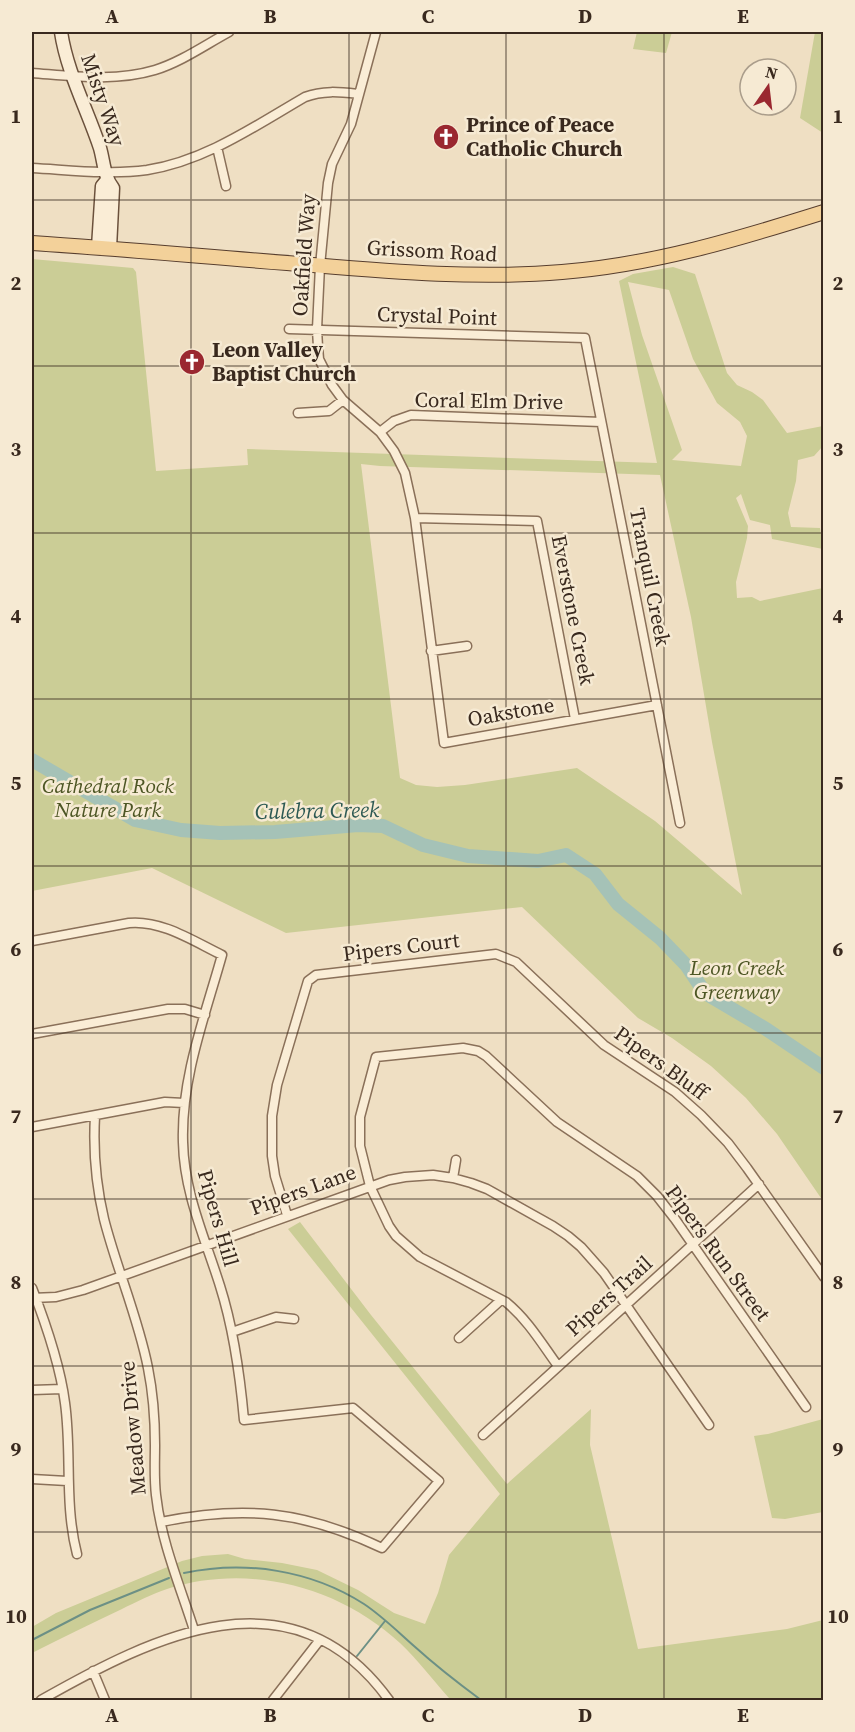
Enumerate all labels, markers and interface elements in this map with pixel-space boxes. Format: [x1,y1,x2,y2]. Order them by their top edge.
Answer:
text: A [105,2,119,30]
text: B [263,2,277,30]
text: C [422,2,434,30]
text: D [578,2,592,30]
text: E [737,2,749,30]
street label: Misty Way [74,50,133,150]
north arrow [738,57,798,117]
text: N [763,60,780,85]
text: 1 [11,102,21,130]
text: 1 [833,102,843,130]
place label: Prince of Peace Catholic Church [466,110,623,163]
church icon: Prince of Peace Catholic Church [431,122,461,152]
street label: Oakfield Way [285,193,322,317]
street label: Grissom Road [366,233,498,268]
text: 2 [11,269,22,297]
text: 2 [833,269,844,297]
street label: Crystal Point [377,299,498,332]
place label: Leon Valley Baptist Church [212,335,356,388]
church icon: Leon Valley Baptist Church [177,347,207,377]
street label: Coral Elm Drive [414,385,564,416]
text: 3 [11,435,22,463]
text: 3 [833,435,844,463]
street label: Tranquil Creek [623,505,678,649]
street label: Everstone Creek [545,532,602,688]
text: 4 [11,602,22,630]
text: 4 [833,602,844,630]
street label: Oakstone [465,690,557,733]
text: 5 [11,769,22,797]
text: 5 [833,769,844,797]
park label: Cathedral Rock Nature Park [42,771,174,824]
water label: Culebra Creek [255,794,380,826]
street label: Pipers Court [341,925,461,968]
text: 6 [11,935,22,963]
text: 6 [833,935,844,963]
park label: Leon Creek Greenway [689,953,784,1006]
street label: Pipers Bluff [609,1019,716,1108]
text: 7 [11,1102,22,1130]
text: 7 [833,1102,844,1130]
street label: Pipers Lane [246,1157,360,1222]
street label: Pipers Hill [191,1166,246,1270]
street label: Pipers Run Street [659,1179,778,1327]
street label: Pipers Trail [559,1249,658,1342]
text: 8 [11,1268,21,1296]
text: 8 [833,1268,843,1296]
street label: Meadow Drive [112,1360,153,1496]
text: 9 [11,1435,22,1463]
text: 9 [833,1435,844,1463]
text: 10 [5,1602,27,1630]
text: 10 [827,1602,849,1630]
text: A [105,1701,119,1729]
text: B [263,1701,277,1729]
text: C [422,1701,434,1729]
text: D [578,1701,592,1729]
text: E [737,1701,749,1729]

